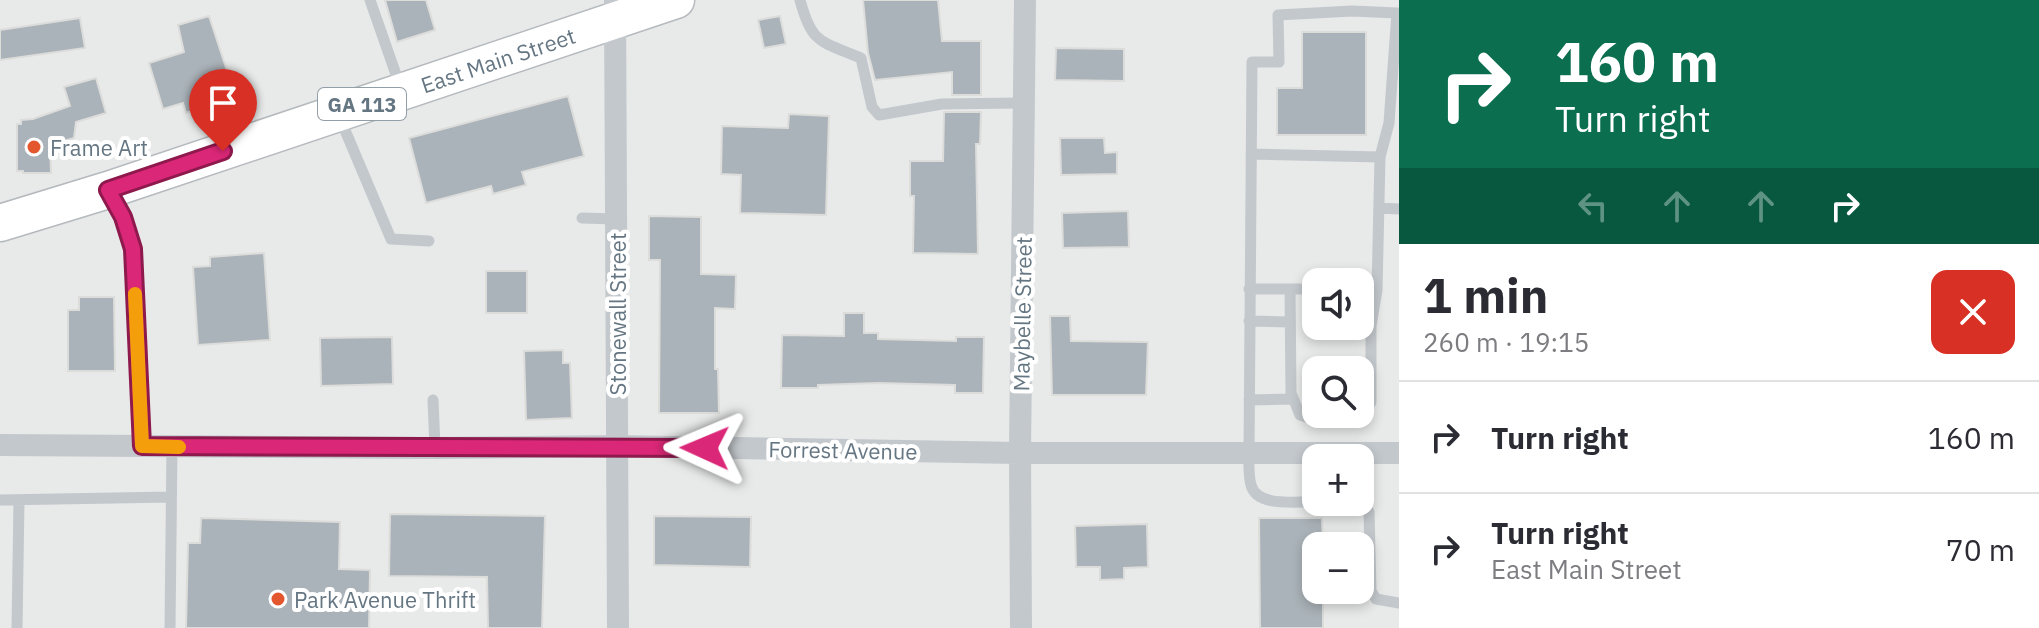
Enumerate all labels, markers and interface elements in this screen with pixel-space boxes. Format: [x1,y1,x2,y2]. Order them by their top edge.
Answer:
street label: East Main Street [417,20,579,99]
text: 160 m [1555,25,1719,97]
icon: right [1423,32,1527,136]
pin [189,69,257,151]
icon: arrive [201,81,245,125]
road number: GA 113 [318,88,406,120]
text: Turn right [1555,95,1711,142]
place label: Frame Art [50,133,148,162]
marker: Frame Art [25,138,43,156]
icon: left [1571,184,1615,228]
icon: ahead [1655,184,1699,228]
icon: ahead [1739,184,1783,228]
icon: right [1823,184,1867,228]
street label: Stonewall Street [603,232,632,396]
street label: Maybelle Street [1006,236,1038,392]
text: 1 min [1423,264,1548,326]
map controls [1302,268,1374,604]
button: sound [1302,268,1374,340]
button: close [1931,270,2015,354]
text: 260 m · 19:15 [1423,325,1589,359]
button: search [1302,356,1374,428]
position arrow [663,406,747,490]
icon: right [1423,415,1467,459]
text: Turn right [1491,418,1629,457]
text: 160 m [1928,418,2015,457]
street label: Forrest Avenue [768,434,918,466]
button: + [1302,444,1374,516]
text: Turn right [1491,513,1629,552]
icon: right [1423,527,1467,571]
text: 70 m [1946,530,2015,569]
button: − [1302,532,1374,604]
text: East Main Street [1491,552,1682,586]
place label: Park Avenue Thrift [294,585,476,614]
marker: Park Avenue Thrift [269,590,287,608]

